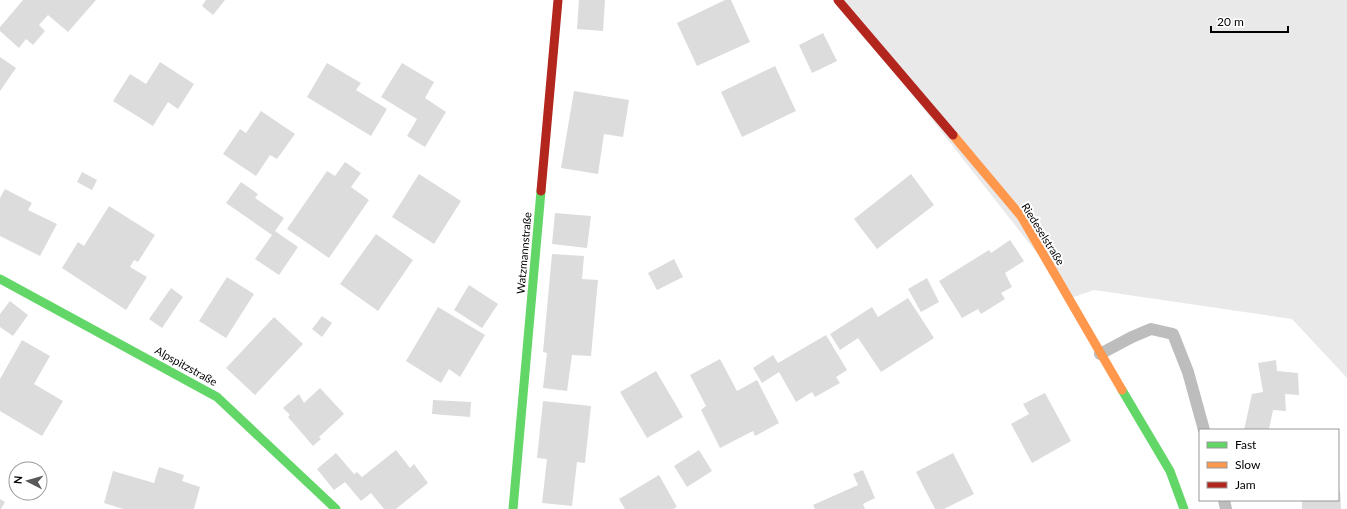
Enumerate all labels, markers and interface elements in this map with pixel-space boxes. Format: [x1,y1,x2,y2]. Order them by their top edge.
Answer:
scale bar [1211,8,1288,34]
text: 20 m [1217,14,1244,29]
street label: Riedeselstraße [1019,200,1068,267]
street label: Watzmannstraße [513,211,534,294]
street label: Alpspitzstraße [153,343,220,388]
legend [1199,429,1339,501]
text: Fast [1235,437,1257,452]
text: Slow [1235,457,1261,472]
north arrow [8,461,48,501]
text: N [11,475,24,485]
text: Jam [1235,477,1256,492]

